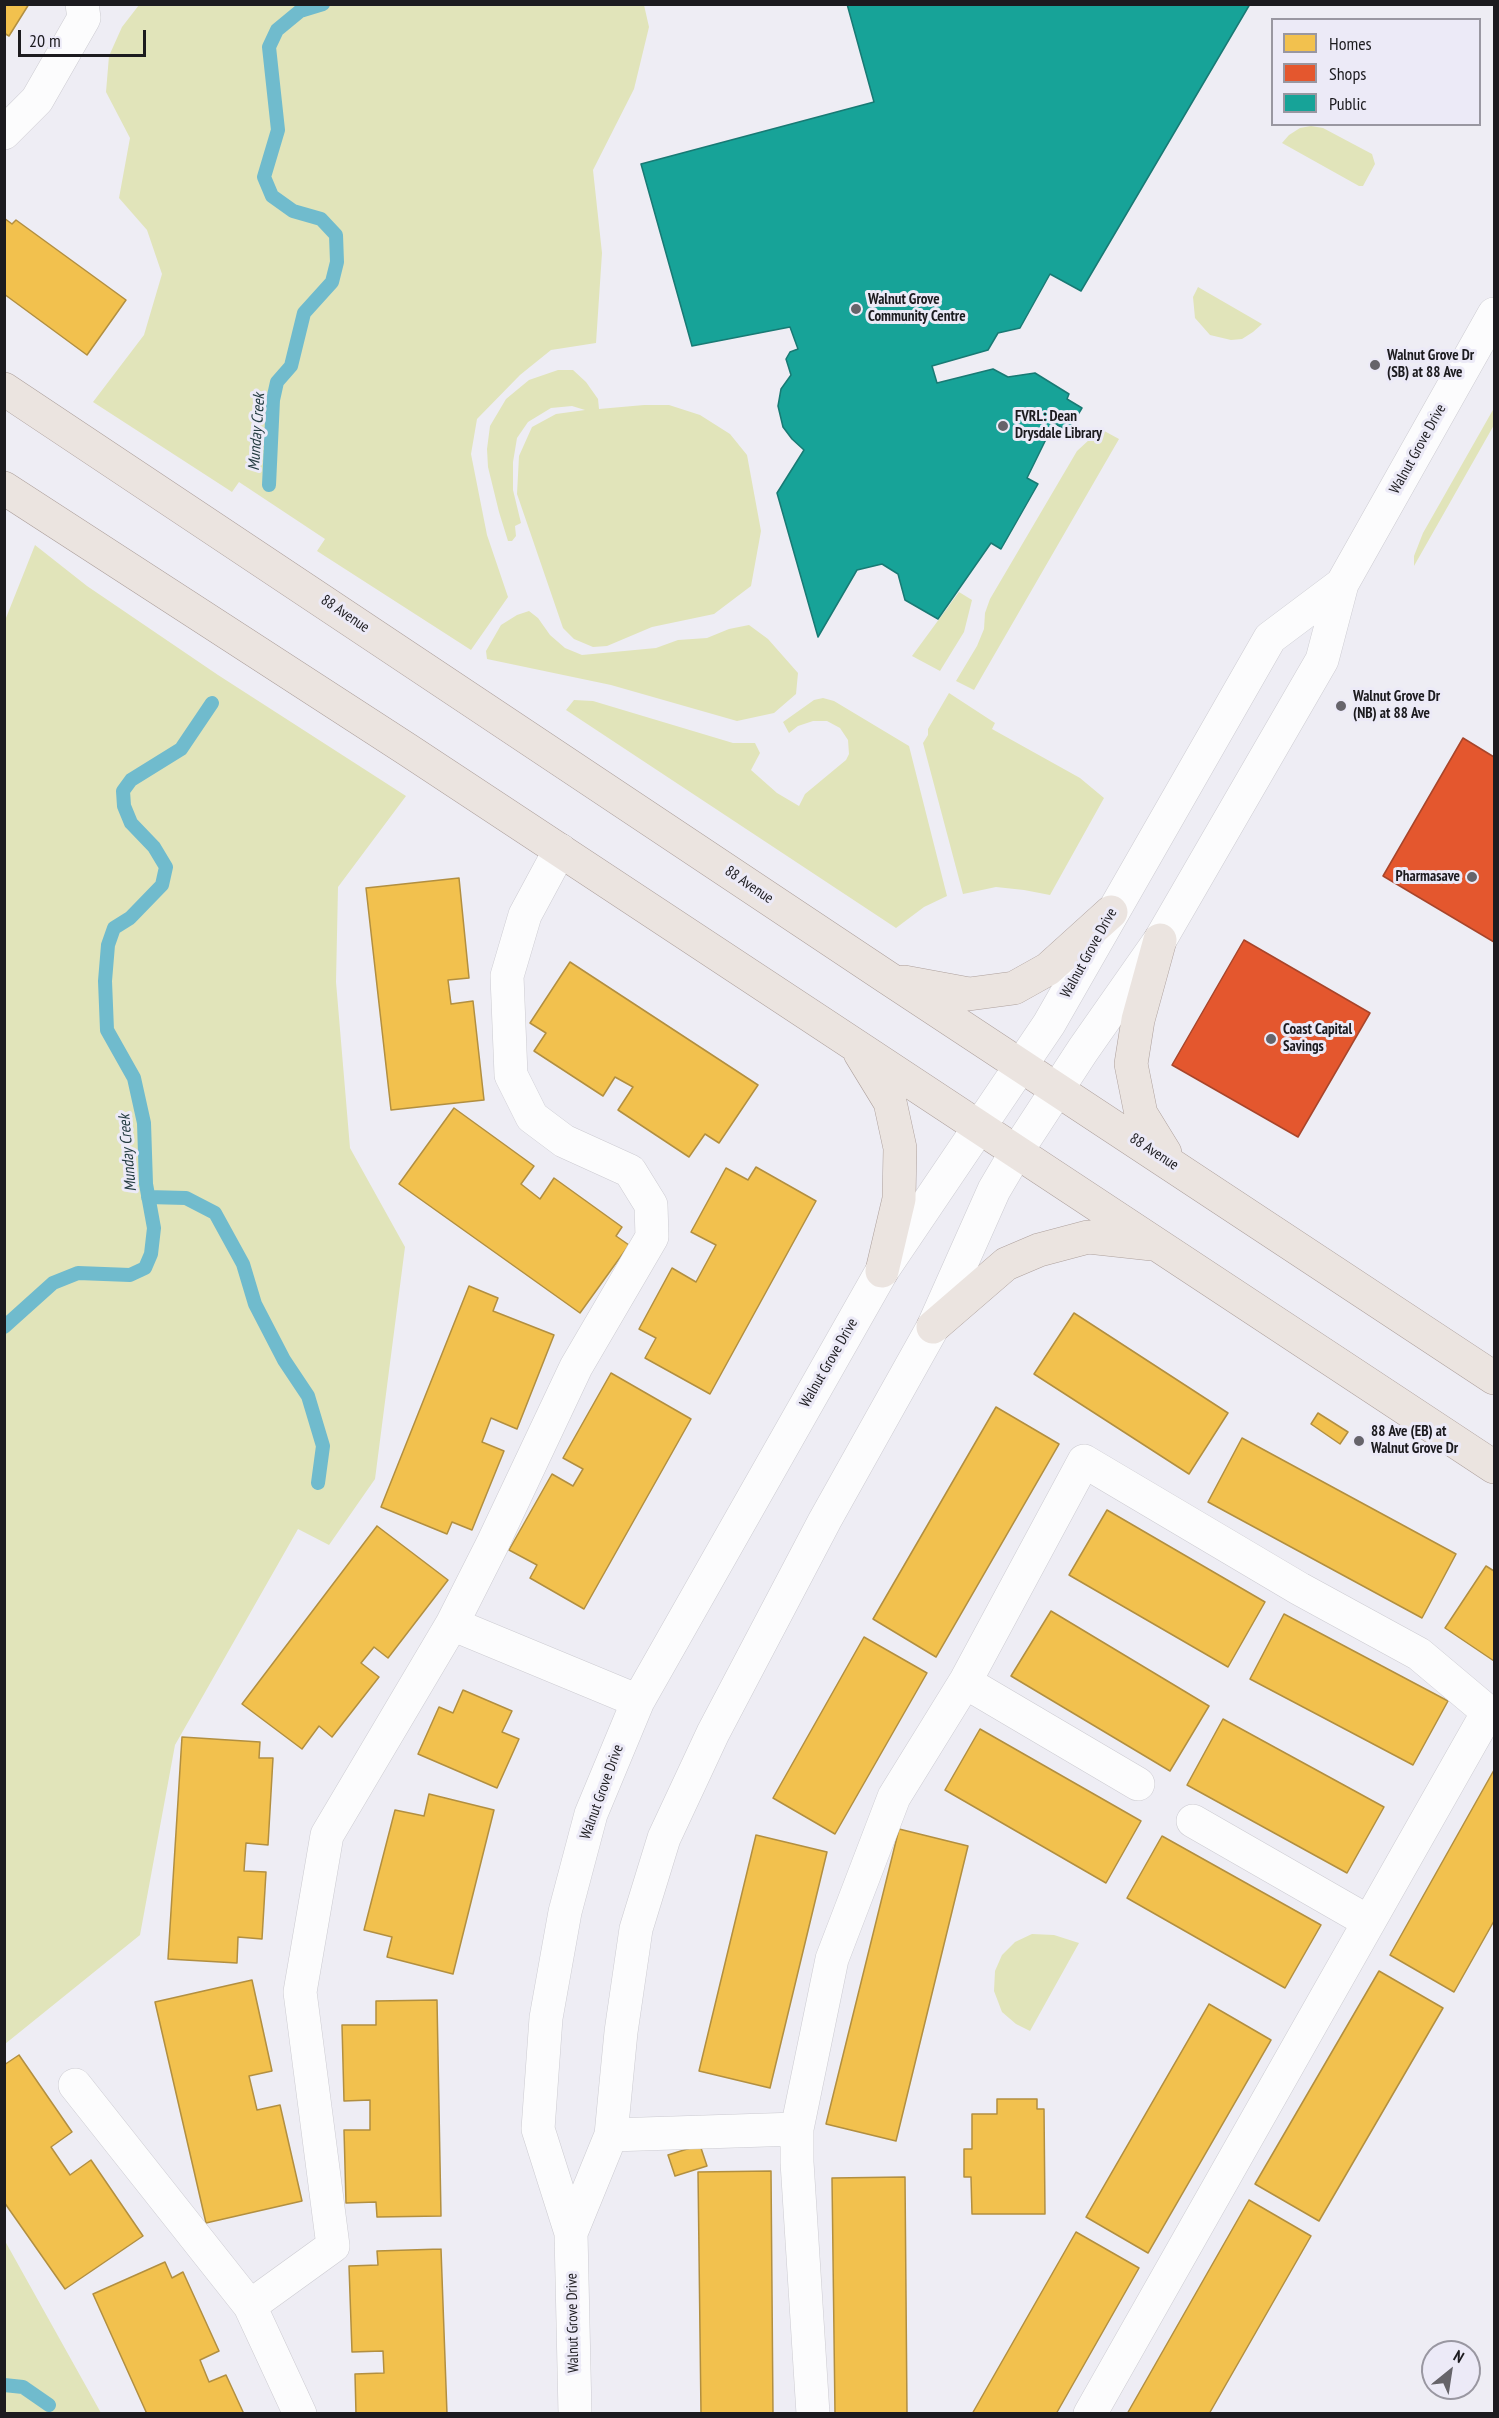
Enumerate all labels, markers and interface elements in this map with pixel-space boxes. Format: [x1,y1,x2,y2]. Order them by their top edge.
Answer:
scale bar [21,18,148,56]
legend [1271,18,1481,126]
text: 20 m [29,29,61,52]
text: Homes [1329,32,1372,55]
text: Shops [1329,62,1366,85]
text: Public [1329,92,1367,115]
place label: Walnut Grove Community Centre [868,291,966,326]
marker: Walnut Grove Community Centre [849,302,863,316]
place label: Walnut Grove Dr (SB) at 88 Ave [1387,347,1474,382]
marker: Walnut Grove Dr (SB) at 88 Ave [1368,358,1382,372]
water label: Munday Creek [245,393,269,471]
street label: Walnut Grove Drive [1386,401,1450,497]
place label: FVRL: Dean Drysdale Library [1015,408,1102,443]
marker: FVRL: Dean Drysdale Library [996,419,1010,433]
street label: 88 Avenue [317,591,373,637]
place label: Walnut Grove Dr (NB) at 88 Ave [1353,688,1440,723]
marker: Walnut Grove Dr (NB) at 88 Ave [1334,699,1348,713]
street label: 88 Avenue [721,862,777,908]
place label: Pharmasave [1396,868,1460,886]
marker: Pharmasave [1465,870,1479,884]
street label: Walnut Grove Drive [1057,905,1121,1001]
place label: Coast Capital Savings [1283,1021,1352,1056]
marker: Coast Capital Savings [1264,1032,1278,1046]
water label: Munday Creek [115,1113,141,1193]
street label: 88 Avenue [1126,1130,1182,1174]
street label: Walnut Grove Drive [796,1315,862,1411]
place label: 88 Ave (EB) at Walnut Grove Dr [1371,1423,1458,1458]
marker: 88 Ave (EB) at Walnut Grove Dr [1352,1434,1366,1448]
street label: Walnut Grove Drive [576,1742,628,1842]
street label: Walnut Grove Drive [563,2273,583,2373]
north arrow [1421,2340,1481,2400]
text: N [1450,2345,1468,2367]

